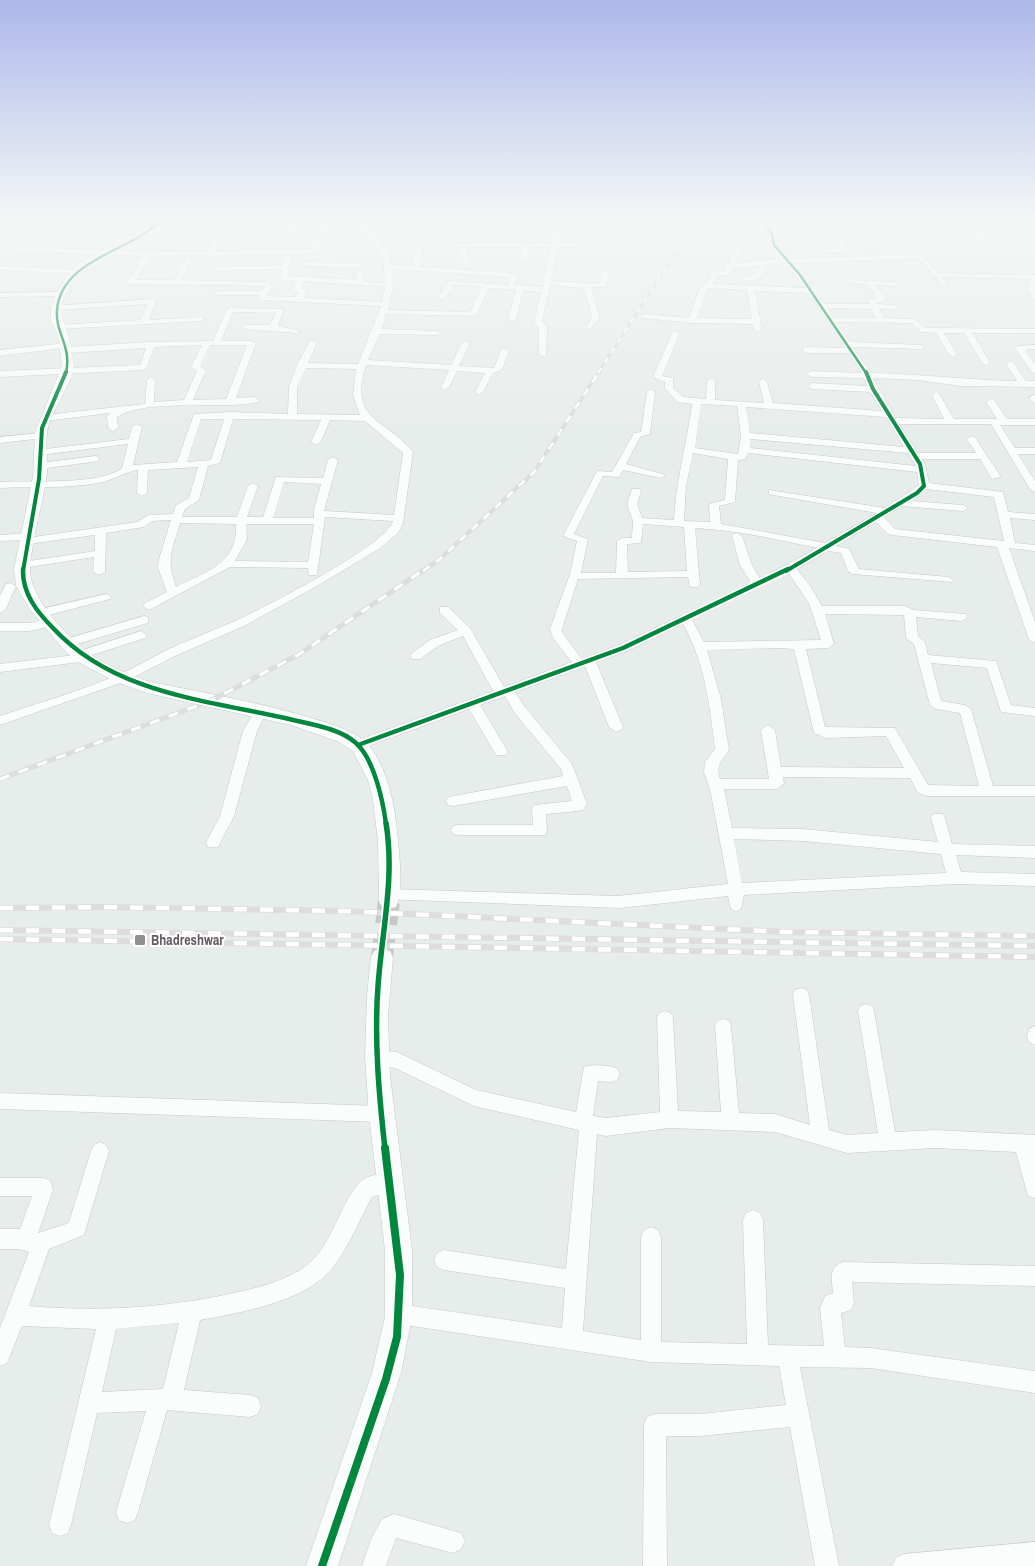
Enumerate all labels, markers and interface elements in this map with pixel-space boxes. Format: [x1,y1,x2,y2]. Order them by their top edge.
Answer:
place label: Bhadreshwar [151,931,224,949]
marker: Bhadreshwar [133,933,147,947]

